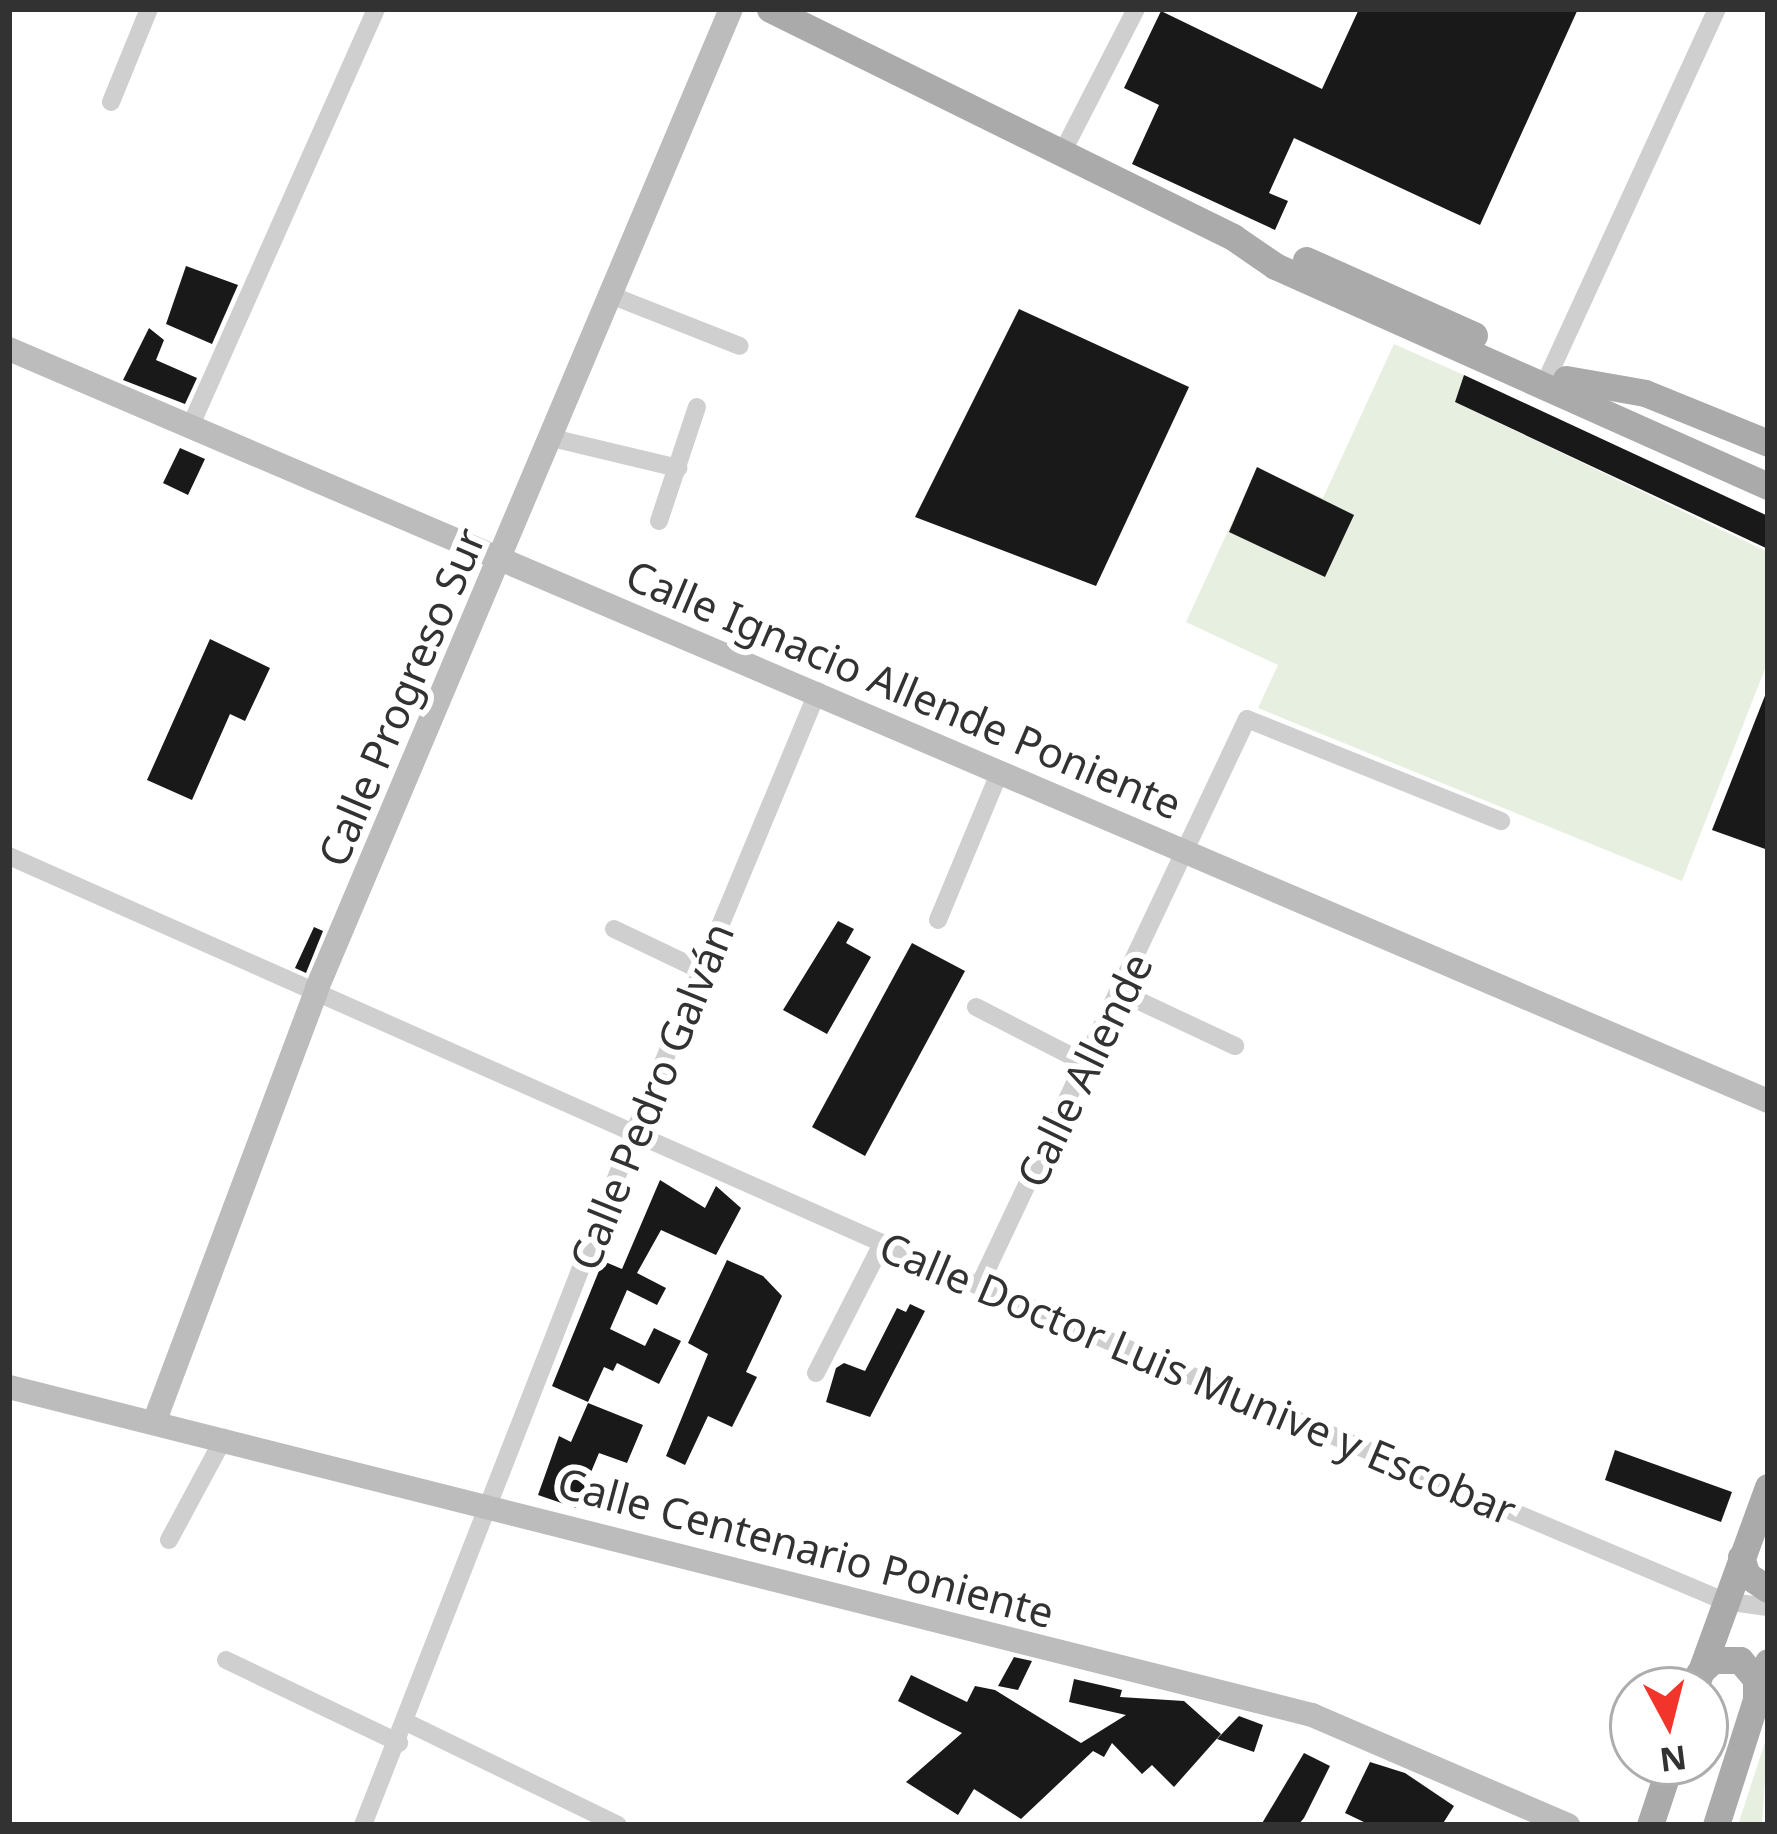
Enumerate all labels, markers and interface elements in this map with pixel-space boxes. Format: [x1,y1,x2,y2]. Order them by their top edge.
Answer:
street label: Calle Progreso Sur [307,520,495,874]
street label: Calle Ignacio Allende Poniente [619,549,1189,829]
street label: Calle Pedro Galván [558,915,744,1277]
street label: Calle Allende [1006,945,1162,1195]
street label: Calle Doctor Luis Munive y Escobar [872,1221,1524,1535]
street label: Calle Centenario Poniente [552,1456,1060,1638]
north arrow [1609,1666,1729,1786]
text: N [1657,1735,1689,1783]

